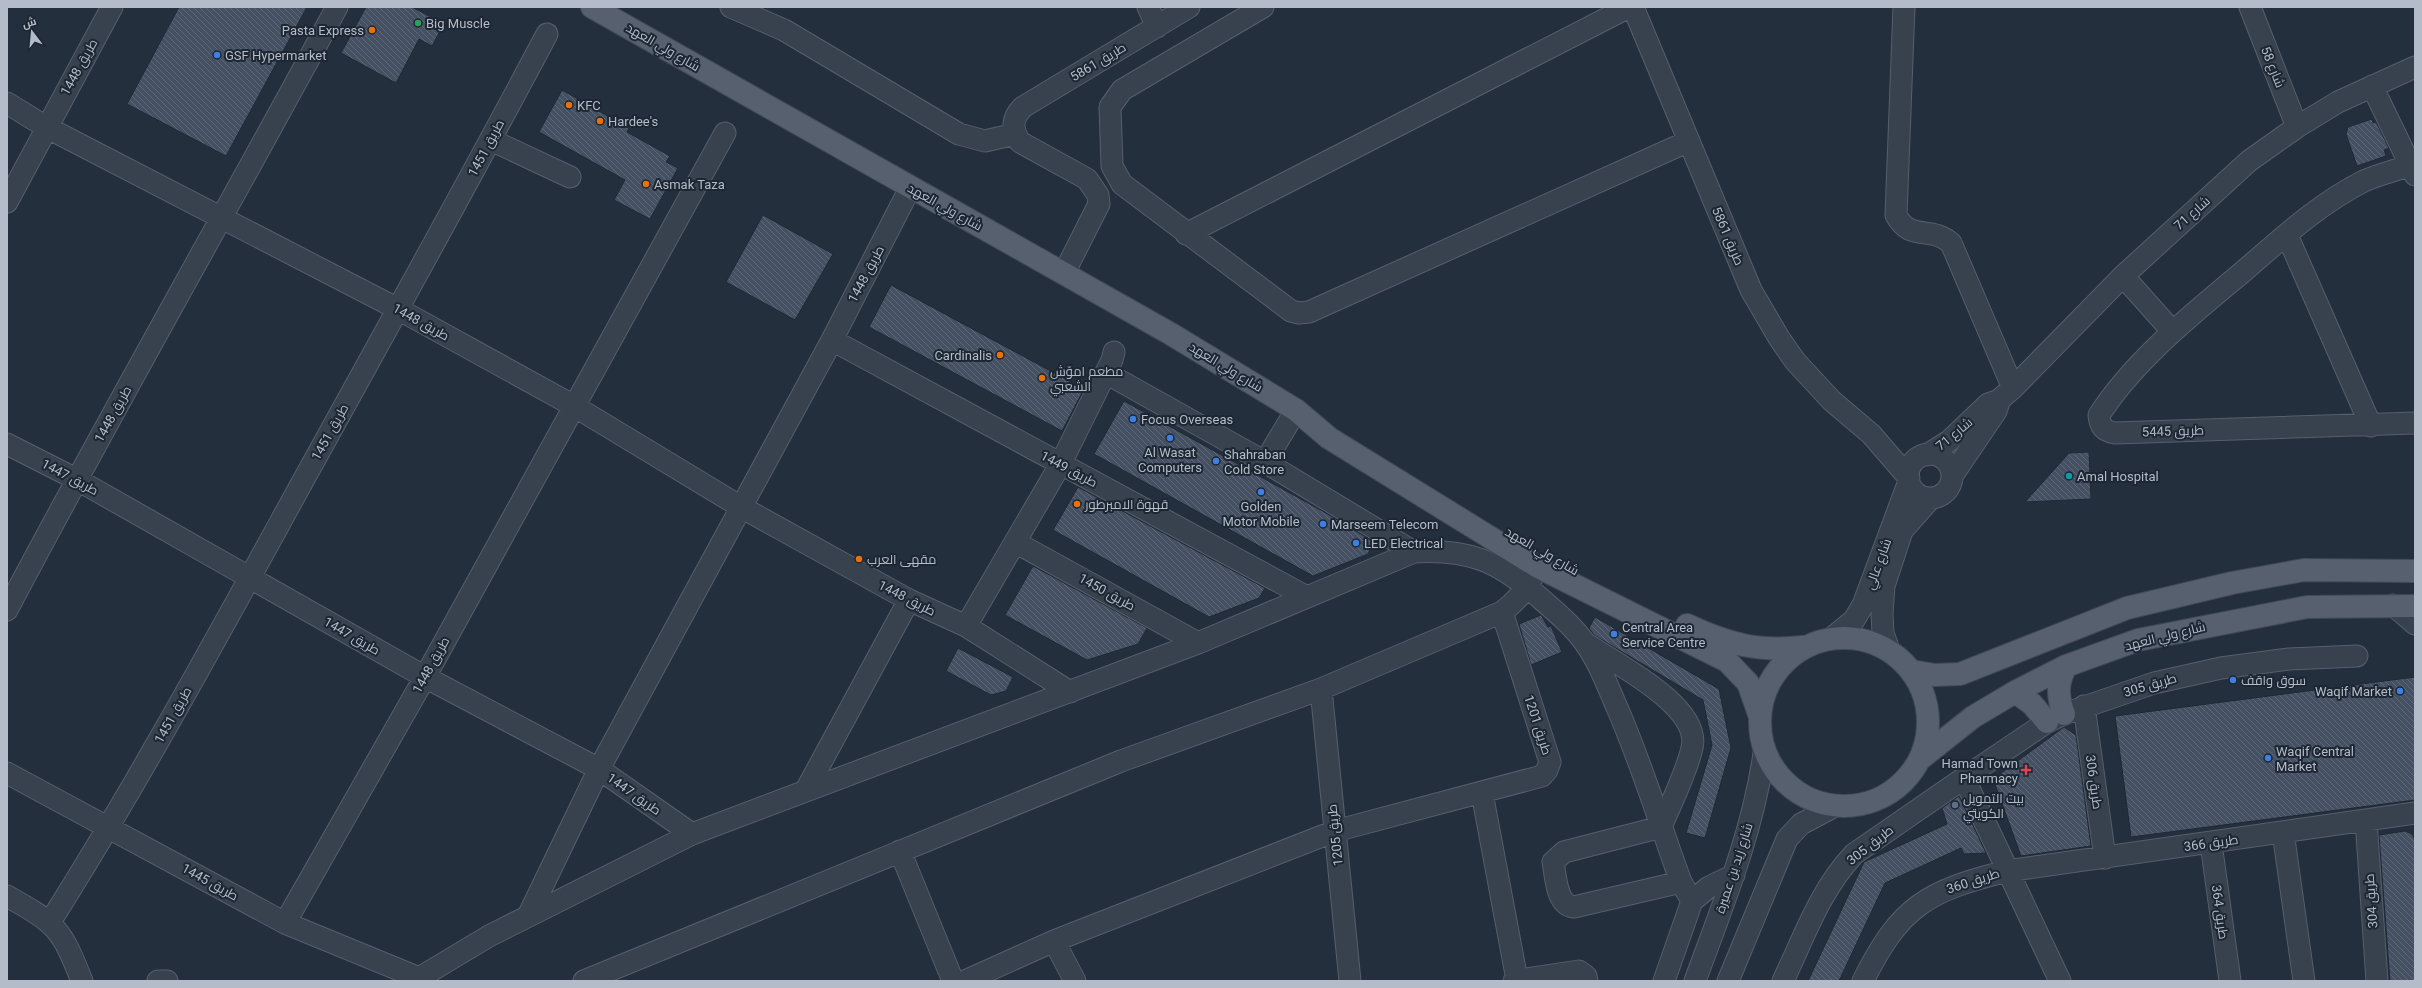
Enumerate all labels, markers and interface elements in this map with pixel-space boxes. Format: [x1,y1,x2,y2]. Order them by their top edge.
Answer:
north arrow [12,12,52,52]
text: ش [21,15,38,31]
place label: Big Muscle [426,16,490,31]
marker: Big Muscle [413,18,423,28]
street label: شارع ولي العهد [622,20,703,77]
place label: Pasta Express [282,23,364,38]
marker: Pasta Express [367,25,377,35]
street label: طريق 1448 [57,36,101,98]
street label: طريق 5861 [1067,40,1129,84]
street label: شارع 58 [2257,44,2288,90]
place label: GSF Hypermarket [225,48,327,63]
marker: GSF Hypermarket [212,50,222,60]
place label: KFC [577,98,601,113]
marker: KFC [564,100,574,110]
place label: Hardee's [608,114,658,129]
marker: Hardee's [595,116,605,126]
street label: طريق 1451 [465,117,507,179]
place label: Asmak Taza [654,177,725,192]
marker: Asmak Taza [641,179,651,189]
street label: شارع ولي العهد [904,180,985,236]
street label: شارع 71 [2171,193,2214,234]
street label: طريق 5861 [1709,204,1747,268]
street label: طريق 1448 [845,243,887,305]
street label: طريق 1448 [390,300,452,344]
street label: شارع ولي العهد [1185,339,1265,397]
place label: Cardinalis [934,348,992,363]
marker: Cardinalis [995,350,1005,360]
place label: مطعم اموّش الشعبي [1050,364,1123,397]
marker: مطعم اموّش الشعبي [1037,373,1047,383]
street label: طريق 1448 [91,383,135,445]
street label: طريق 1451 [308,401,352,463]
place label: Focus Overseas [1141,412,1234,427]
marker: Focus Overseas [1128,414,1138,424]
street label: شارع 71 [1933,414,1976,454]
street label: طريق 5445 [2142,422,2204,440]
marker: Al Wasat Computers [1165,433,1175,443]
place label: Al Wasat Computers [1138,445,1202,475]
place label: Shahraban Cold Store [1224,447,1286,477]
street label: طريق 1449 [1038,448,1100,490]
street label: طريق 1447 [39,456,101,498]
marker: Shahraban Cold Store [1211,456,1221,466]
place label: Amal Hospital [2077,469,2159,484]
marker: Amal Hospital [2064,471,2074,481]
marker: Golden Motor Mobile [1256,487,1266,497]
place label: قهوة الامبرطور [1084,497,1168,512]
marker: قهوة الامبرطور [1072,499,1082,509]
place label: Golden Motor Mobile [1222,499,1300,529]
place label: Marseem Telecom [1331,517,1438,532]
marker: Marseem Telecom [1318,519,1328,529]
street label: شارع ولي العهد [1501,524,1582,581]
place label: LED Electrical [1364,536,1443,551]
street label: شارع عالي [1862,536,1897,593]
marker: LED Electrical [1351,538,1361,548]
place label: مقهى العرب [867,552,936,567]
marker: مقهى العرب [854,554,864,564]
street label: طريق 1450 [1076,570,1138,614]
street label: طريق 1448 [876,577,938,619]
street label: طريق 1447 [321,614,383,658]
street label: شارع ولي العهد [2123,619,2208,656]
place label: Central Area Service Centre [1622,620,1706,650]
marker: Central Area Service Centre [1609,629,1619,639]
street label: طريق 1448 [409,634,453,696]
street label: طريق 305 [2122,670,2178,700]
place label: سوق واقف [2241,673,2306,688]
marker: سوق واقف [2228,675,2238,685]
street label: طريق 1451 [151,684,195,746]
place label: Waqif Market [2315,684,2392,699]
marker: Waqif Market [2395,686,2405,696]
street label: طريق 1201 [1521,693,1555,757]
place label: Waqif Central Market [2276,744,2354,774]
marker: Waqif Central Market [2263,753,2273,763]
street label: طريق 306 [2083,754,2105,810]
place label: Hamad Town Pharmacy [1941,756,2018,786]
marker: Hamad Town Pharmacy [2021,765,2031,775]
street label: طريق 1447 [604,770,664,818]
place label: بيت التمويل الكويتي [1963,791,2024,824]
marker: بيت التمويل الكويتي [1950,800,1960,810]
street label: طريق 1205 [1324,803,1346,867]
street label: شارع زيد بن عميرة [1712,821,1757,915]
street label: طريق 305 [1844,822,1896,868]
street label: طريق 366 [2183,832,2239,854]
street label: طريق 1445 [179,860,241,904]
street label: طريق 360 [1945,865,2001,897]
street label: طريق 304 [2362,873,2380,929]
street label: طريق 364 [2209,884,2231,940]

